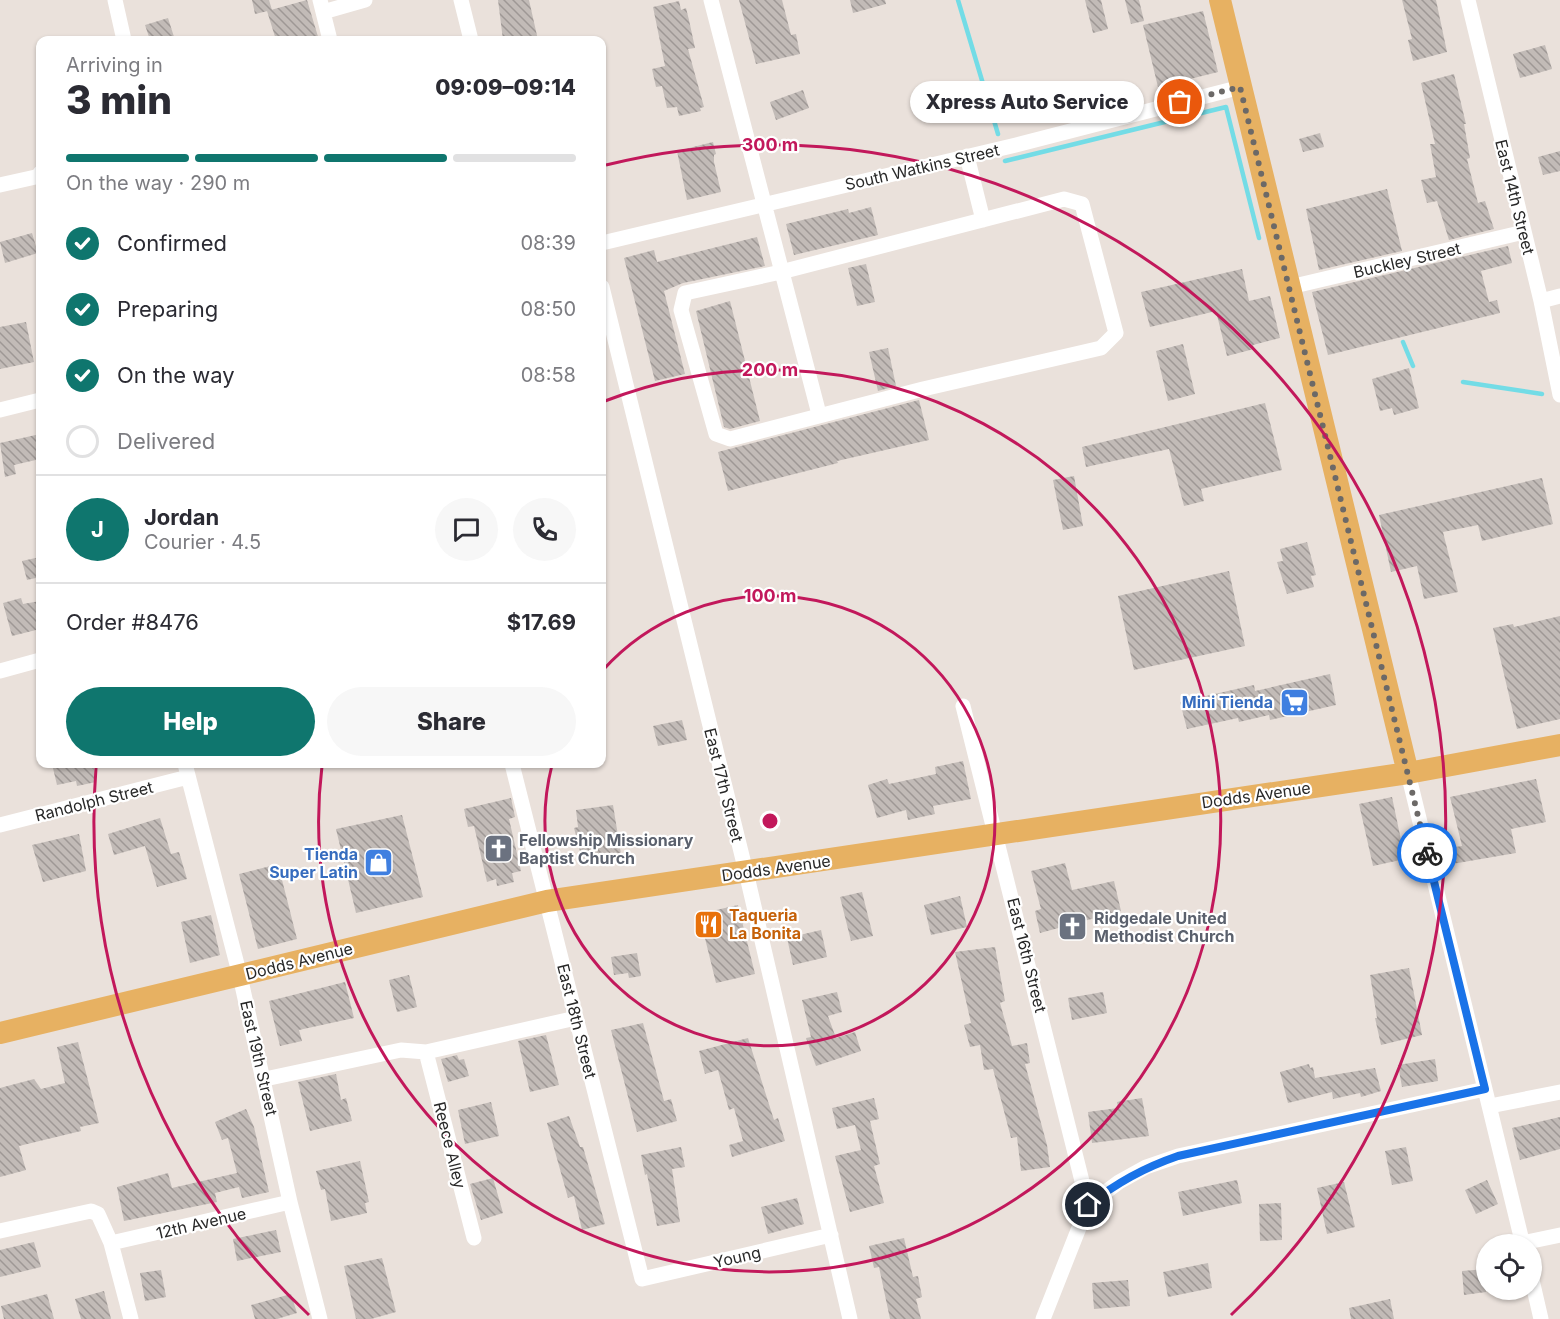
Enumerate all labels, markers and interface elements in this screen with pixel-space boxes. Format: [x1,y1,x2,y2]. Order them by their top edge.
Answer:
text: Arriving in [66,53,163,77]
text: 09:09–09:14 [435,74,576,100]
text: 3 min [66,76,172,123]
pin [1154,76,1205,127]
callout: Xpress Auto Service [910,81,1144,123]
icon: bag [1163,85,1196,118]
text: Xpress Auto Service [925,90,1129,114]
text: 300 m [742,134,798,155]
street label: East 14th Street [1491,137,1539,257]
street label: South Watkins Street [843,139,1001,195]
text: On the way · 290 m [66,171,250,195]
icon: check [66,227,99,260]
text: Confirmed [117,230,227,256]
text: 08:39 [520,231,576,255]
street label: Buckley Street [1351,238,1463,282]
icon: check [66,293,99,326]
text: Preparing [117,296,218,322]
text: 08:50 [520,297,576,321]
icon: check [66,359,99,392]
text: 200 m [742,359,798,380]
text: On the way [117,362,235,388]
text: 08:58 [521,363,576,387]
text: Delivered [117,428,215,454]
button: chat [435,498,498,561]
button: phone [513,498,576,561]
text: Jordan [144,504,219,530]
text: J [91,516,104,542]
text: Courier · 4.5 [144,530,261,554]
text: 100 m [744,585,796,606]
text: Order #8476 [66,609,199,635]
text: $17.69 [507,609,576,635]
supermarket icon: Mini Tienda [1278,686,1310,718]
button: Help [66,687,315,756]
button: Share [327,687,576,756]
place label: Mini Tienda [1182,692,1273,712]
street label: East 17th Street [700,726,748,844]
street label: Randolph Street [33,777,155,825]
street label: Dodds Avenue [1200,777,1312,813]
centre of rings [760,811,780,831]
courier [1397,823,1457,883]
place label: Fellowship Missionary Baptist Church [519,830,694,868]
church icon: Fellowship Missionary Baptist Church [482,833,514,865]
icon: bike [1411,837,1444,870]
place label: Tienda Super Latin [269,844,358,882]
shop icon: Tienda Super Latin [363,847,395,879]
street label: Dodds Avenue [720,850,832,886]
street label: East 16th Street [1003,896,1051,1014]
place label: Taqueria La Bonita [729,905,801,943]
restaurant icon: Taqueria La Bonita [692,908,724,940]
place label: Ridgedale United Methodist Church [1094,908,1234,946]
church icon: Ridgedale United Methodist Church [1057,911,1089,943]
street label: Dodds Avenue [243,938,355,984]
street label: East 18th Street [553,962,601,1080]
street label: East 19th Street [236,998,282,1118]
street label: Reece Alley [430,1100,470,1190]
pin [1062,1179,1113,1230]
icon: home [1071,1188,1104,1221]
street label: 12th Avenue [154,1203,248,1243]
map controls [1476,1234,1542,1300]
button: locate [1476,1234,1542,1300]
street label: Young [711,1242,763,1272]

